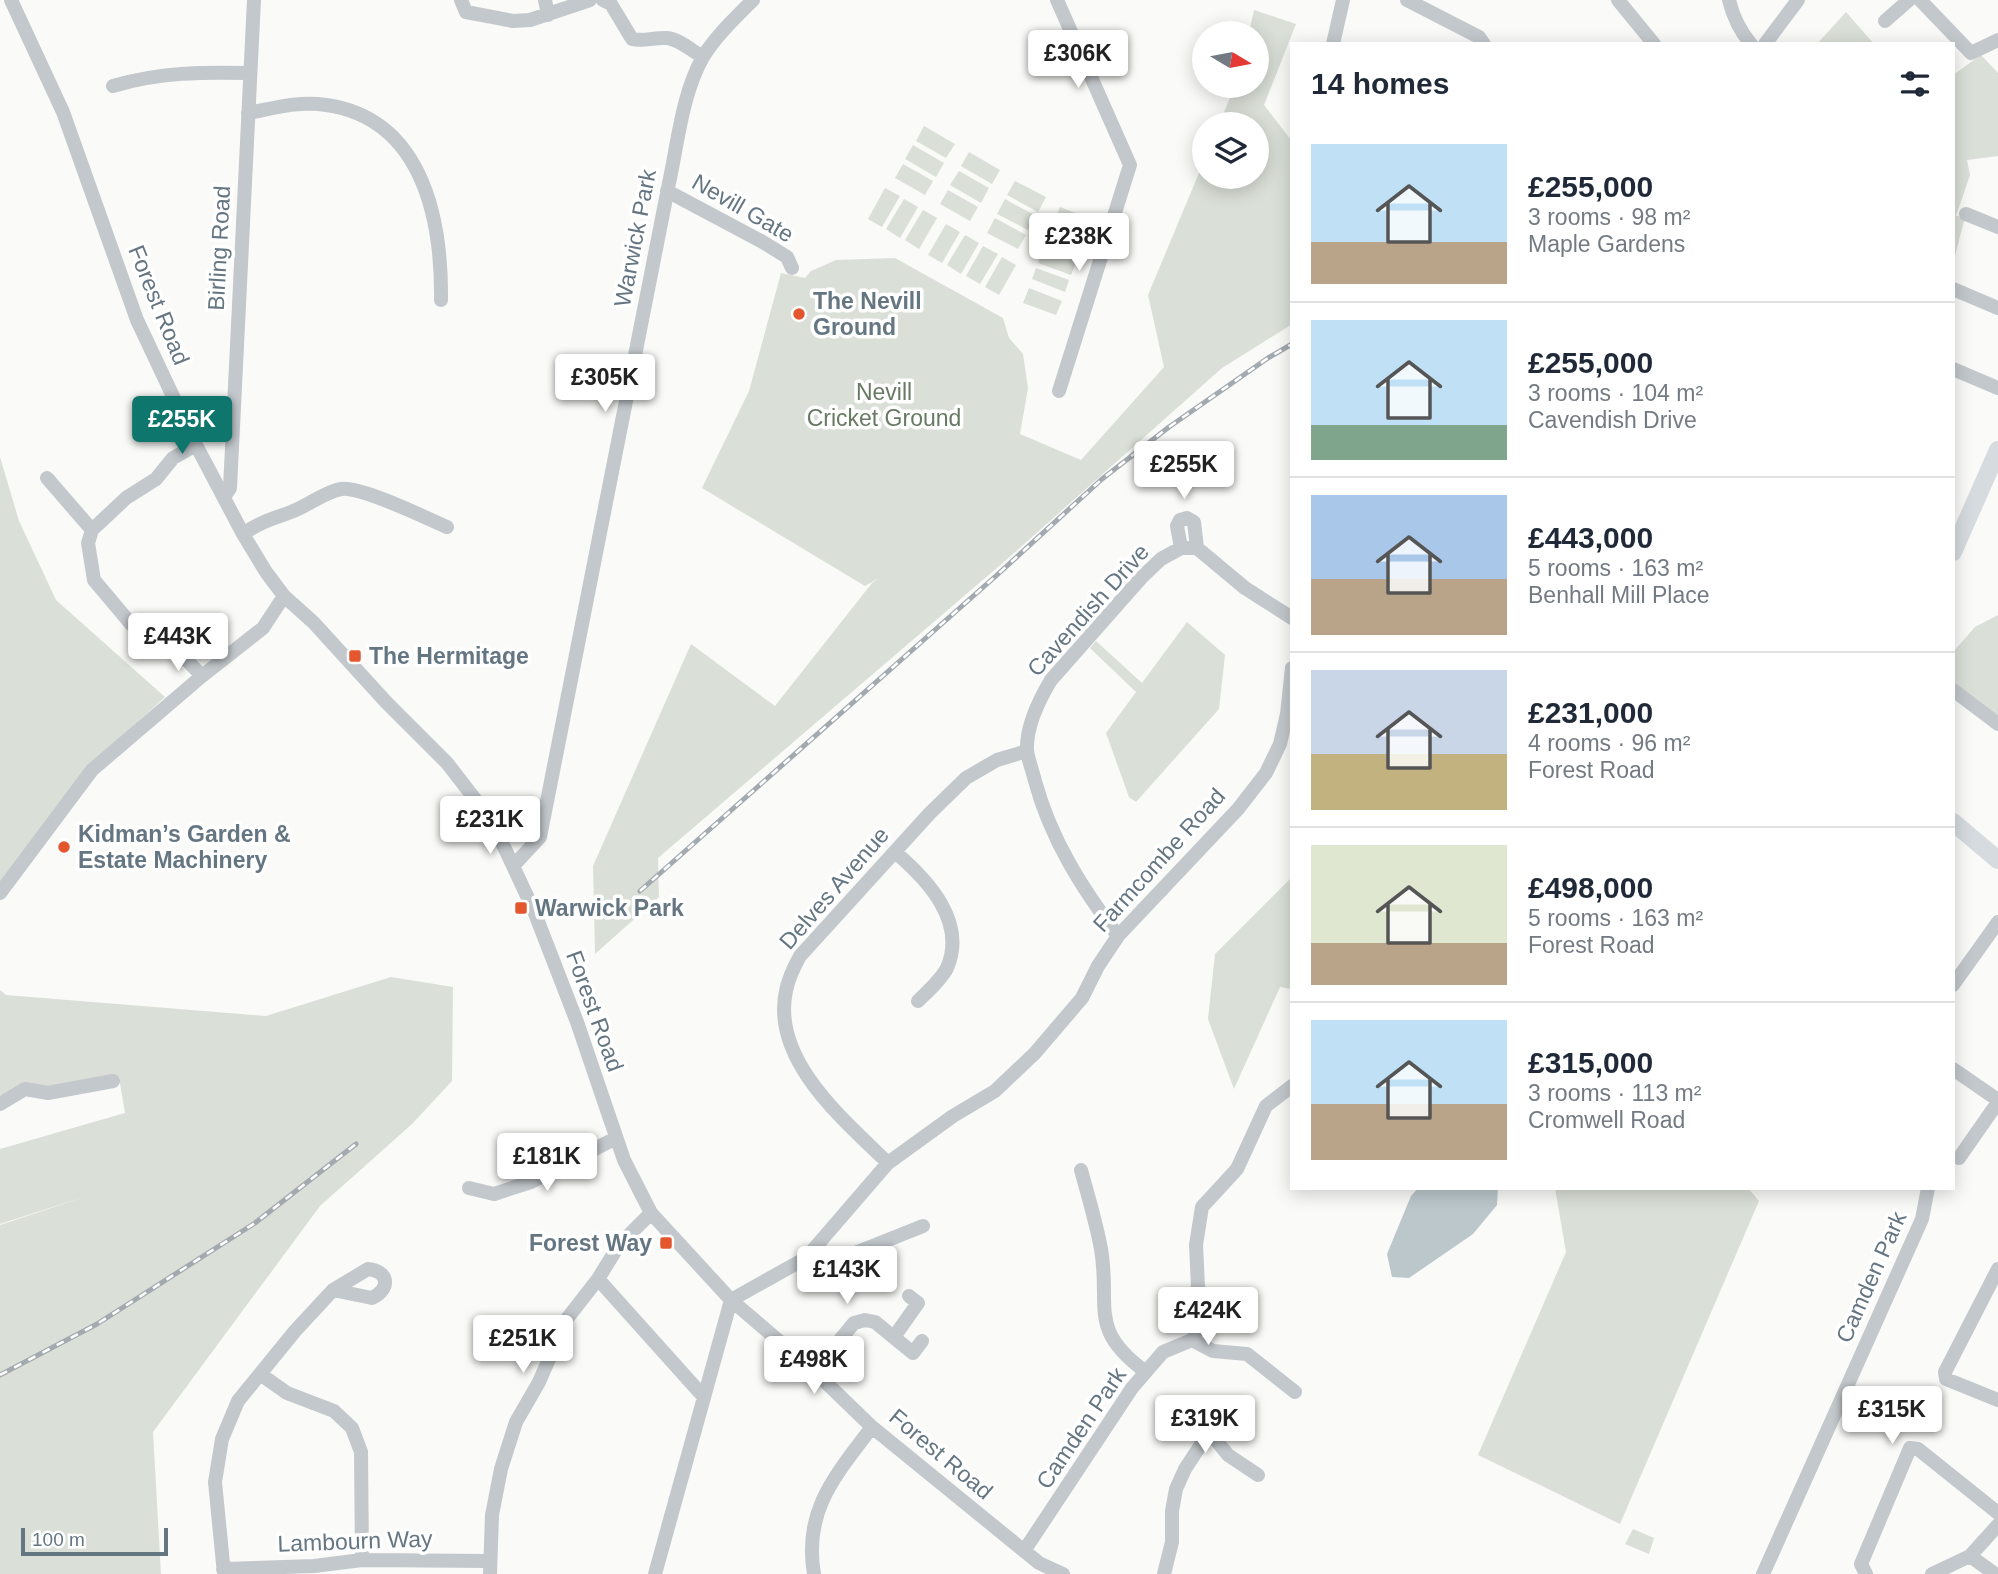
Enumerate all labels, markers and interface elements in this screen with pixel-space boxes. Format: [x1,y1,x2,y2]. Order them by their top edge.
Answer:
north arrow [1192,21,1269,98]
map controls [1192,21,1269,189]
pin: £306K [1029,31,1127,90]
text: £306K [1044,40,1112,66]
icon: filters [1896,65,1934,103]
text: 14 homes [1311,67,1449,100]
button: layers [1192,112,1269,189]
street label: Warwick Park [609,166,661,309]
street label: Nevill Gate [688,169,798,247]
text: £255,000 [1528,170,1653,203]
icon: home [1367,172,1451,256]
street label: Birling Road [203,185,235,311]
text: 3 rooms · 98 m² [1528,204,1690,230]
pin: £238K [1030,214,1128,273]
text: £238K [1045,223,1113,249]
text: Maple Gardens [1528,231,1685,257]
street label: Forest Road [123,241,195,369]
place label: The Nevill Ground [813,288,922,340]
marker: The Nevill Ground [791,306,807,322]
text: £255,000 [1528,346,1653,379]
icon: home [1367,348,1451,432]
pin: £305K [556,354,654,414]
text: £305K [571,364,639,390]
park label: Nevill Cricket Ground [807,379,961,431]
text: 3 rooms · 104 m² [1528,380,1703,406]
pin: £255K [133,396,231,456]
text: £255K [148,406,216,432]
text: Cavendish Drive [1528,407,1697,433]
pin: £255K [1135,442,1233,501]
text: £255K [1150,451,1218,477]
text: £443,000 [1528,521,1653,554]
icon: home [1367,523,1451,607]
street label: Cavendish Drive [1022,539,1154,681]
text: 5 rooms · 163 m² [1528,555,1703,581]
text: Benhall Mill Place [1528,582,1710,608]
pin: £443K [129,614,227,673]
text: £443K [144,623,212,649]
place label: The Hermitage [369,643,529,669]
marker: The Hermitage [347,648,363,664]
text: £231,000 [1528,696,1653,729]
icon: home [1367,698,1451,782]
text: 4 rooms · 96 m² [1528,730,1690,756]
text: Forest Road [1528,757,1655,783]
street label: Farmcombe Road [1088,783,1230,937]
pin: £231K [441,796,539,856]
text: £231K [456,806,524,832]
place label: Kidman’s Garden & Estate Machinery [78,821,291,873]
street label: Delves Avenue [774,822,894,954]
marker: Kidman’s Garden & Estate Machinery [56,839,72,855]
text: £498,000 [1528,871,1653,904]
icon: home [1367,873,1451,957]
place label: Warwick Park [535,895,684,921]
marker: Warwick Park [513,900,529,916]
text: 5 rooms · 163 m² [1528,905,1703,931]
text: Forest Road [1528,932,1655,958]
street label: Forest Road [561,947,629,1075]
text: £315,000 [1528,1046,1653,1079]
icon: home [1367,1048,1451,1132]
text: 3 rooms · 113 m² [1528,1080,1701,1106]
text: Cromwell Road [1528,1107,1685,1133]
pin: £181K [498,1134,596,1193]
text: £181K [513,1143,581,1169]
street label: Camden Park [1831,1207,1912,1347]
place label: Forest Way [529,1230,652,1256]
marker: Forest Way [658,1235,674,1251]
pin: £143K [798,1246,896,1306]
text: £143K [813,1256,881,1282]
pin: £424K [1159,1288,1257,1347]
text: £424K [1174,1297,1242,1323]
pin: £251K [474,1316,572,1375]
text: £251K [489,1325,557,1351]
pin: £498K [765,1336,863,1396]
text: £498K [780,1346,848,1372]
street label: Camden Park [1031,1362,1131,1494]
pin: £315K [1843,1386,1941,1446]
pin: £319K [1156,1396,1254,1455]
text: £315K [1858,1396,1926,1422]
street label: Forest Road [884,1403,998,1505]
text: £319K [1171,1405,1239,1431]
scale bar [21,1525,168,1557]
street label: Lambourn Way [277,1525,433,1557]
text: 100 m [32,1529,85,1550]

